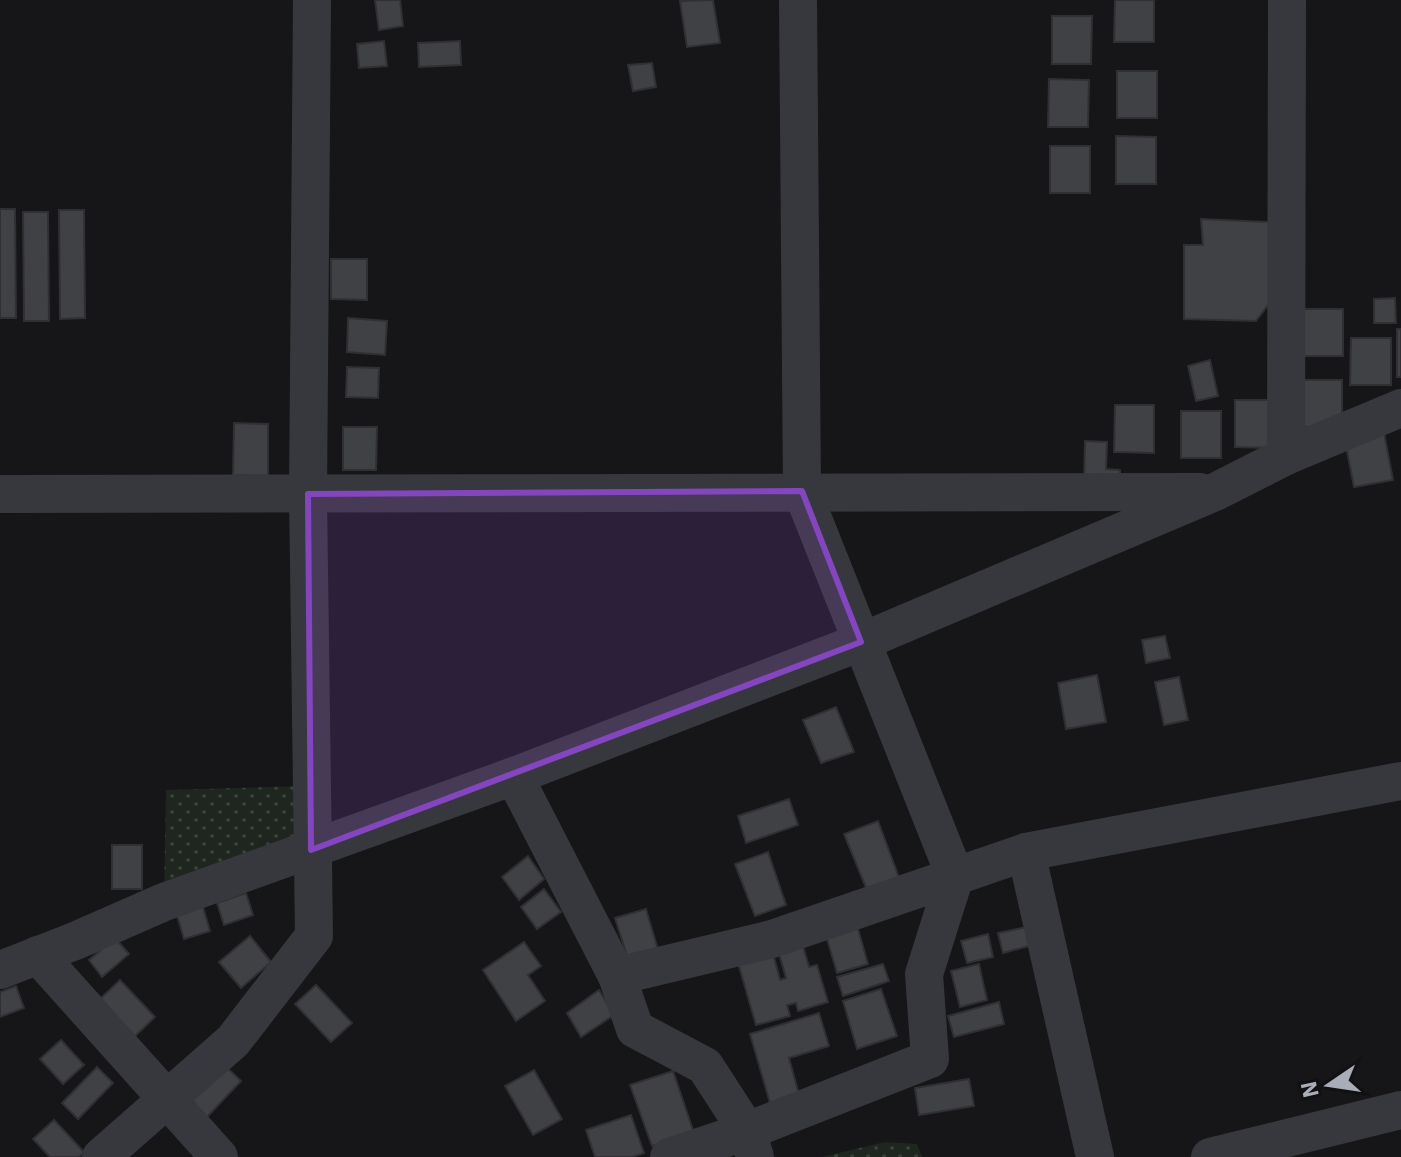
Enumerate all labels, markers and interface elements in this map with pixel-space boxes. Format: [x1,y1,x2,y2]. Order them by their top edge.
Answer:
north arrow [1289,1045,1369,1125]
text: N [1293,1079,1325,1101]

